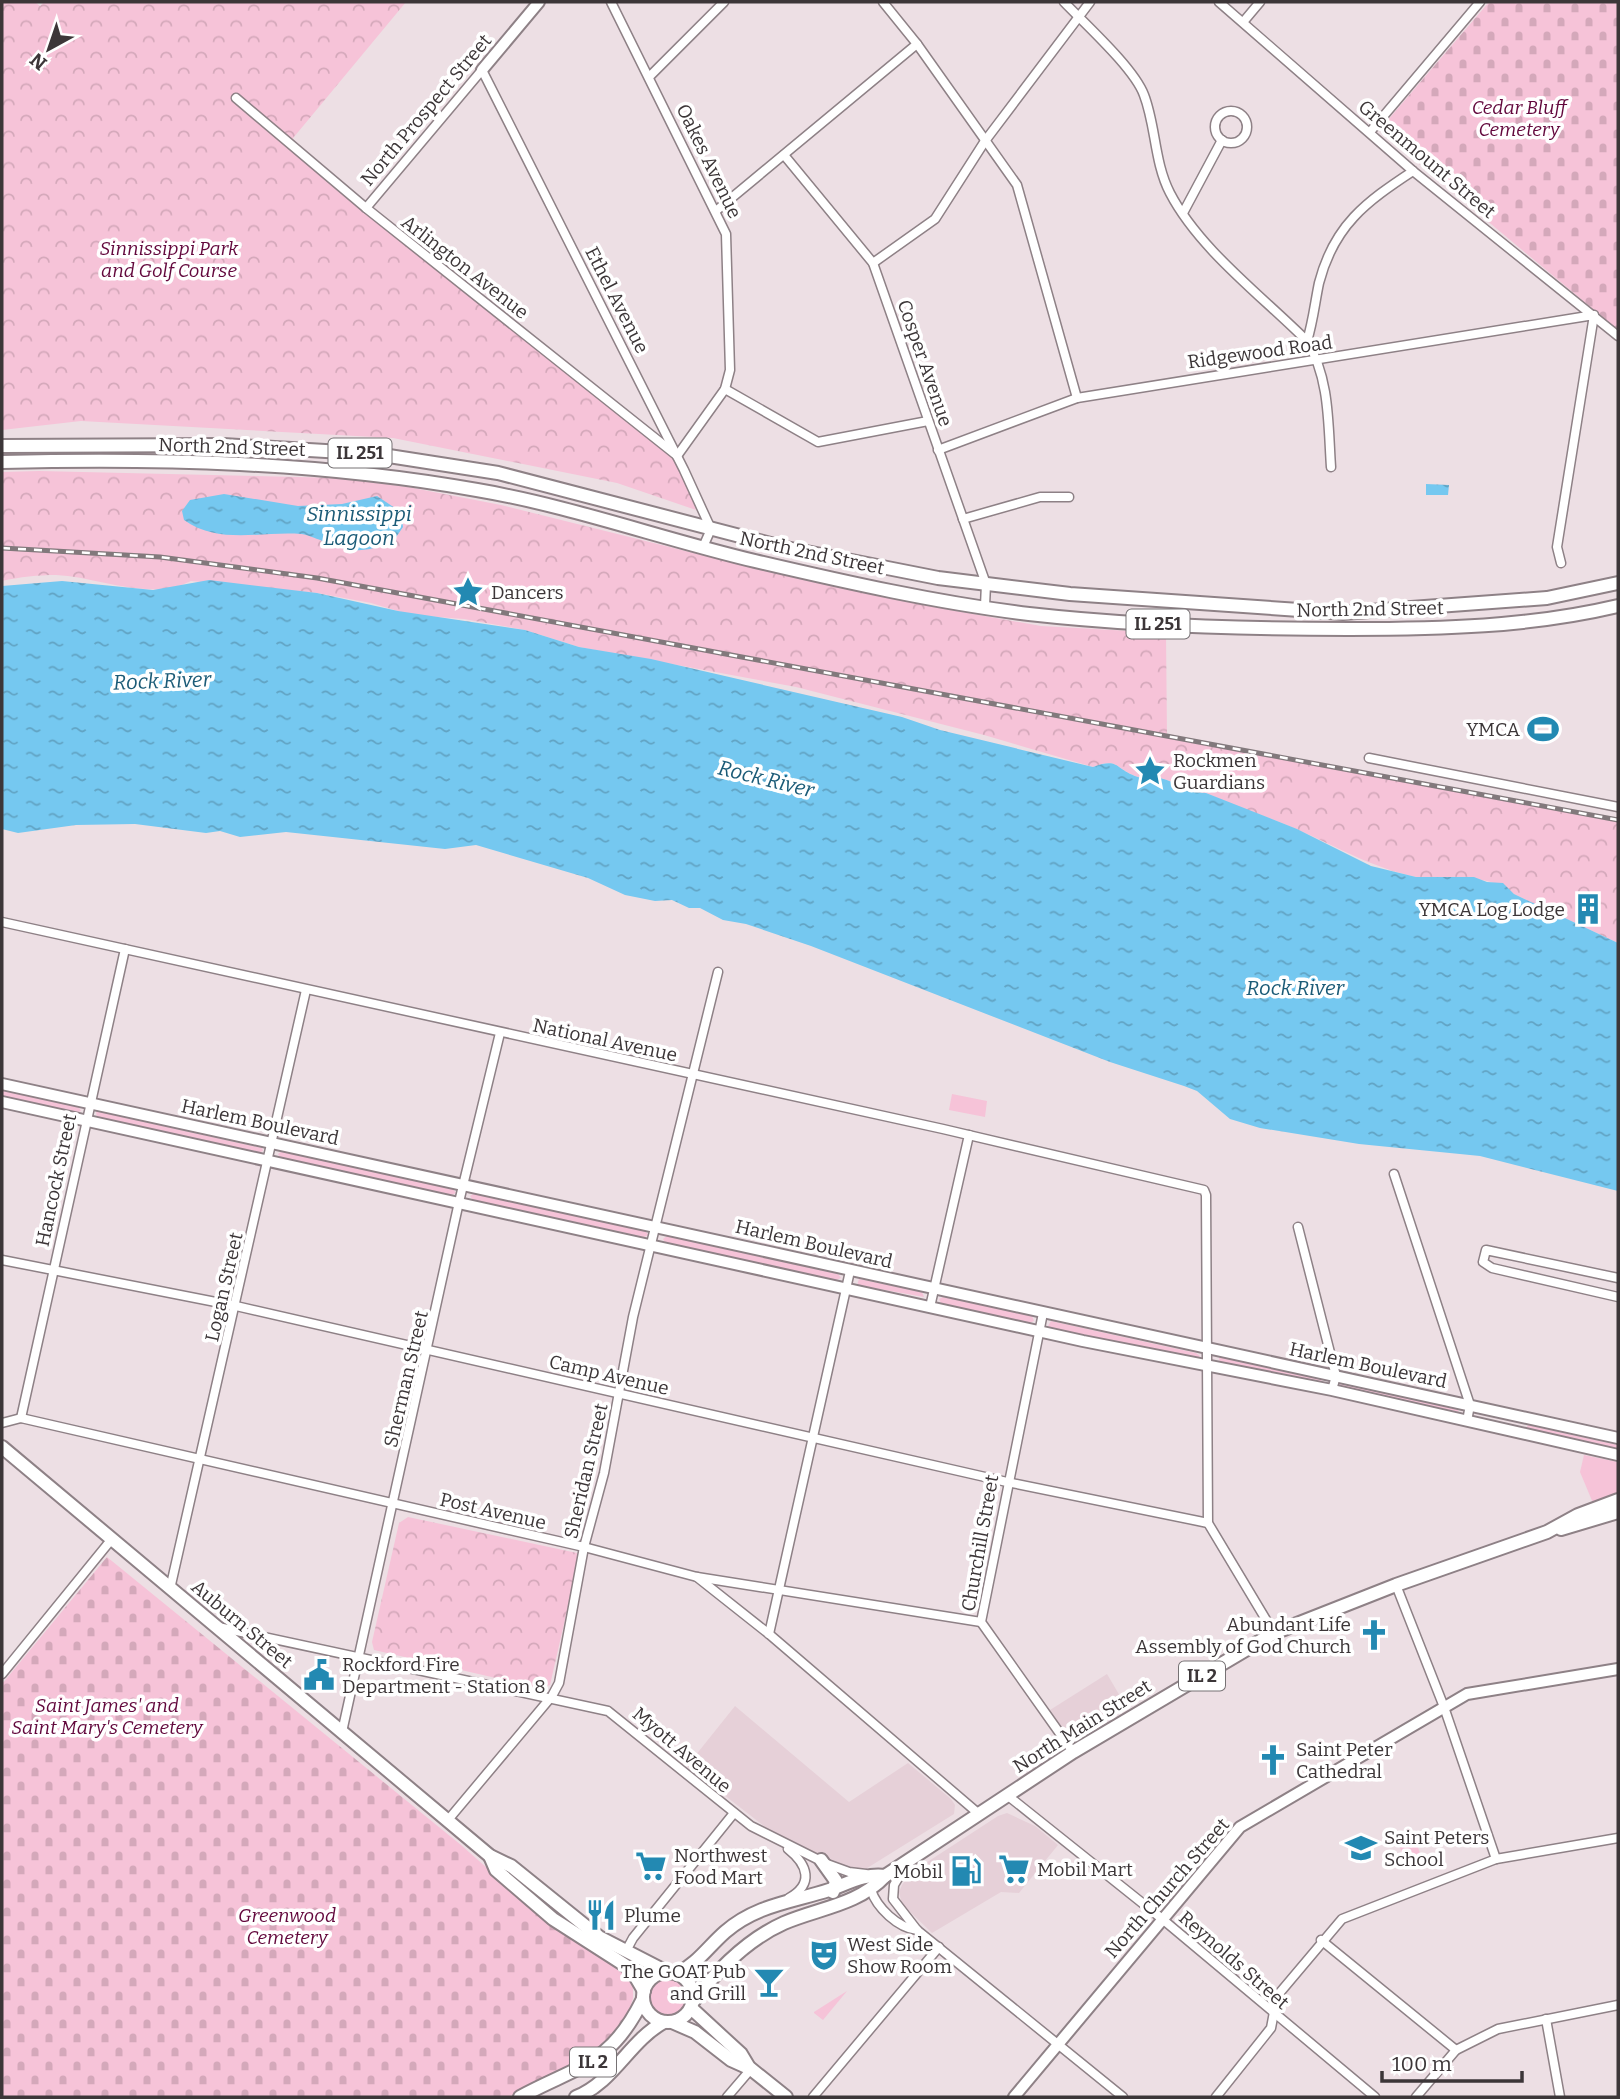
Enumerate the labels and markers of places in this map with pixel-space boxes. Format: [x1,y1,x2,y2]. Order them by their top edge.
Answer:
place icon: Dancers [451,575,485,609]
place label: Dancers [491,581,564,604]
sports icon: YMCA [1526,712,1560,746]
place label: YMCA [1466,718,1521,741]
place label: Rockmen Guardians [1173,749,1265,794]
place icon: Rockmen Guardians [1133,754,1167,788]
building icon: YMCA Log Lodge [1571,892,1605,926]
place label: YMCA Log Lodge [1419,898,1565,921]
place label: Abundant Life Assembly of God Church [1135,1613,1351,1658]
church icon: Abundant Life Assembly of God Church [1357,1618,1391,1652]
place label: Rockford Fire Department - Station 8 [342,1653,546,1698]
public building icon: Rockford Fire Department - Station 8 [302,1658,336,1692]
place label: Saint Peter Cathedral [1296,1738,1393,1783]
church icon: Saint Peter Cathedral [1256,1743,1290,1777]
place label: Saint Peters School [1384,1826,1489,1871]
school or university icon: Saint Peters School [1344,1831,1378,1865]
place label: Northwest Food Mart [674,1844,767,1889]
supermarket icon: Northwest Food Mart [634,1849,668,1883]
supermarket icon: Mobil Mart [997,1852,1031,1886]
fuel station icon: Mobil [949,1854,983,1888]
place label: Mobil Mart [1037,1858,1133,1881]
place label: Mobil [893,1860,943,1883]
restaurant icon: Plume [584,1898,618,1932]
place label: Plume [624,1904,681,1927]
place label: West Side Show Room [847,1933,952,1978]
theatre icon: West Side Show Room [807,1938,841,1972]
place label: The GOAT Pub and Grill [621,1960,746,2005]
bar icon: The GOAT Pub and Grill [752,1965,786,1999]

